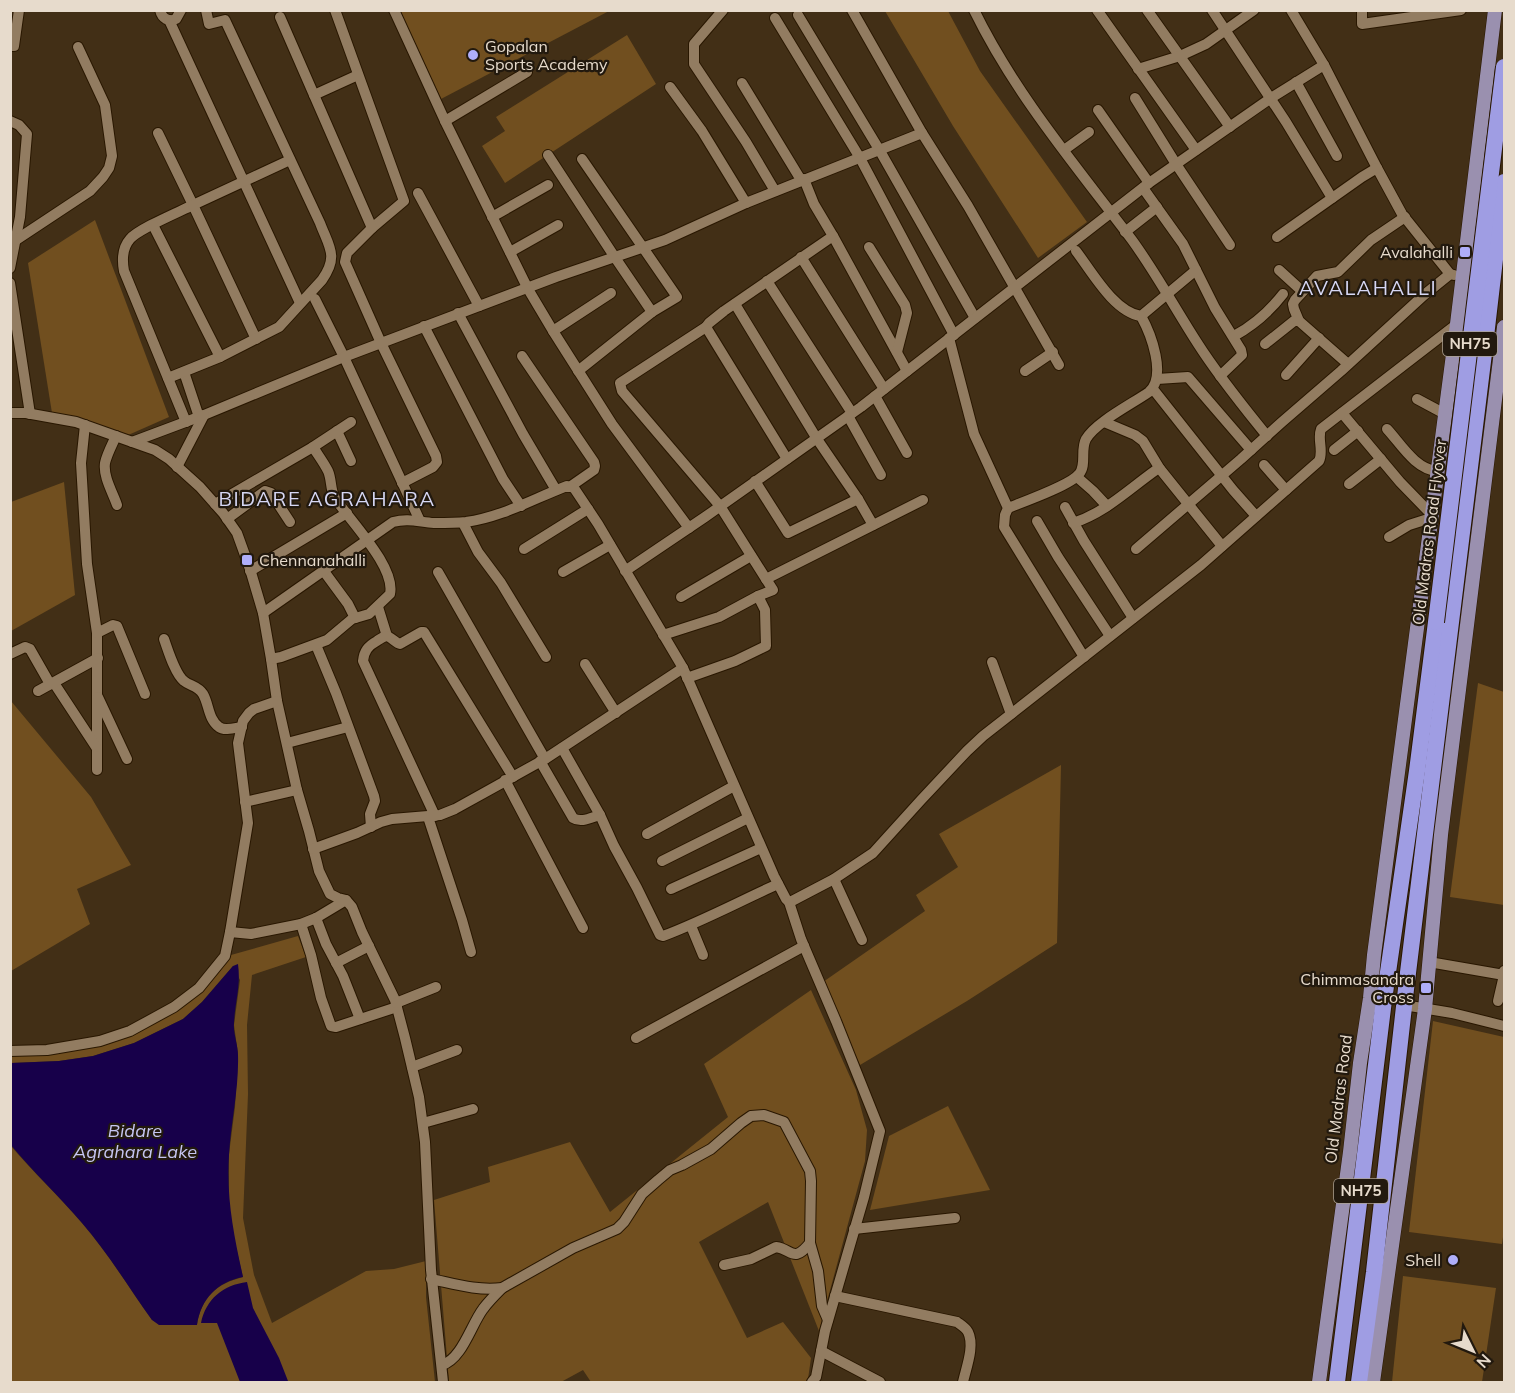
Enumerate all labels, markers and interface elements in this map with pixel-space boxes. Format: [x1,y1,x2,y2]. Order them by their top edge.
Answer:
place label: Gopalan Sports Academy [485,36,608,74]
marker: Gopalan Sports Academy [466,48,480,62]
place label: Avalahalli [1380,242,1453,262]
marker: Avalahalli [1458,245,1472,259]
district label: AVALAHALLI [1299,275,1437,300]
road number: NH75 [1443,332,1497,356]
street label: Old Madras Road Flyover [1408,438,1450,626]
district label: BIDARE AGRAHARA [218,486,436,511]
place label: Chennanahalli [259,550,366,570]
marker: Chennanahalli [240,553,254,567]
place label: Chimmasandra Cross [1300,969,1414,1007]
marker: Chimmasandra Cross [1419,981,1433,995]
street label: Old Madras Road [1320,1033,1356,1165]
water label: Bidare Agrahara Lake [72,1119,197,1163]
road number: NH75 [1334,1179,1388,1203]
place label: Shell [1405,1250,1441,1270]
marker: Shell [1446,1253,1460,1267]
north arrow [1443,1321,1503,1381]
text: N [1473,1350,1495,1372]

